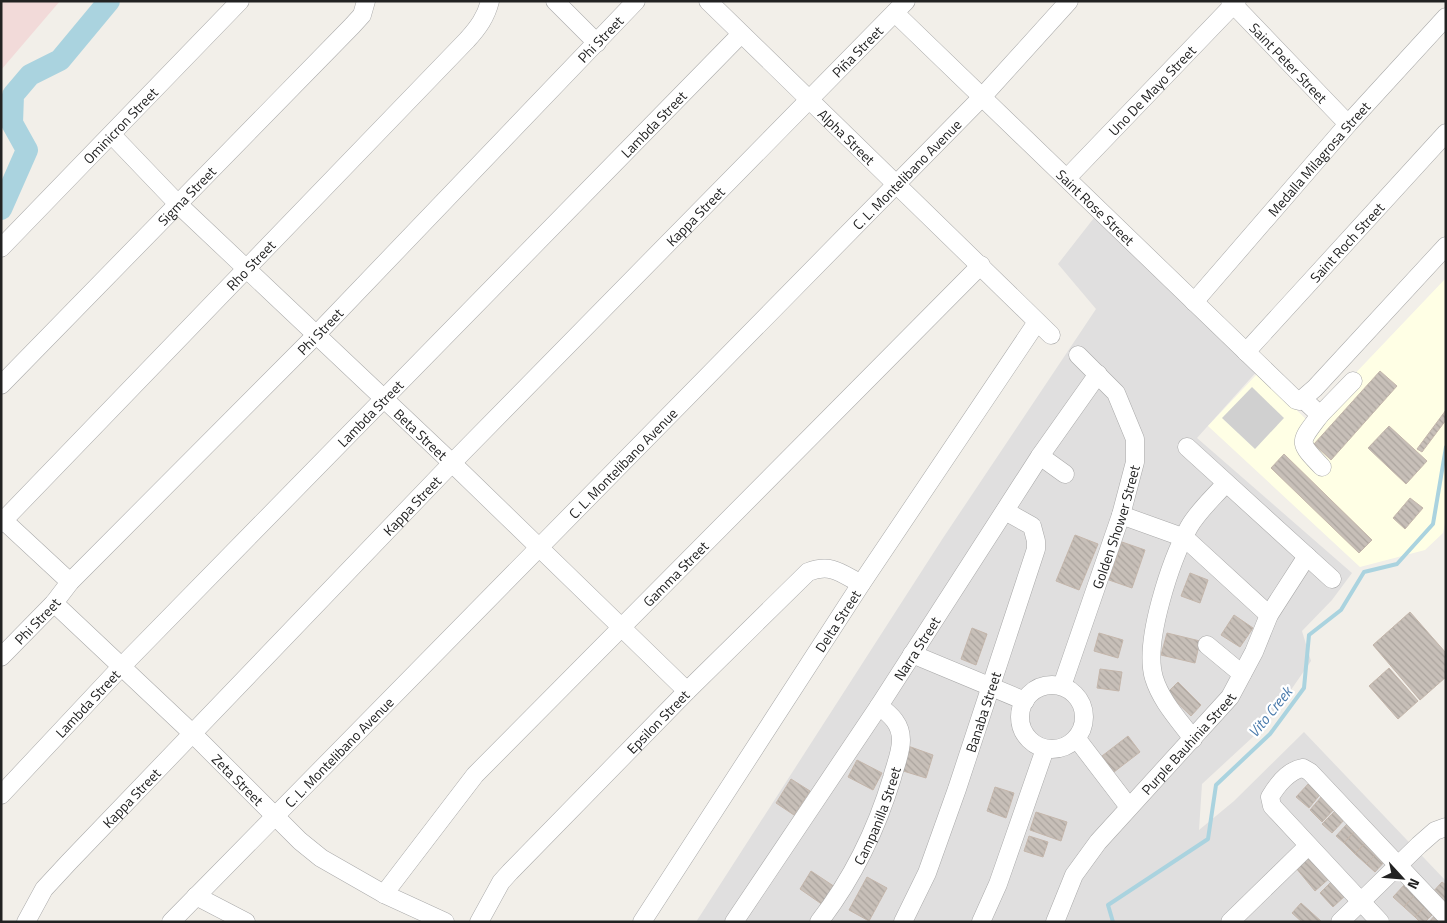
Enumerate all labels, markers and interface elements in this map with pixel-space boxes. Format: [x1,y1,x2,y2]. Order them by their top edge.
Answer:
street label: Phi Street [572,10,628,67]
street label: Saint Peter Street [1245,17,1333,107]
street label: Piña Street [826,20,887,82]
street label: Uno De Mayo Street [1103,40,1200,140]
street label: Ominicron Street [78,82,162,168]
street label: Lambda Street [615,85,691,162]
street label: Medalla Milagrosa Street [1262,96,1375,221]
street label: Alpha Street [814,103,880,169]
street label: C. L. Montelibano Avenue [847,114,966,234]
street label: Sigma Street [152,161,220,230]
street label: Saint Rose Street [1052,164,1140,250]
street label: Kappa Street [661,181,729,250]
street label: Saint Roch Street [1304,197,1389,287]
street label: Rho Street [221,235,280,295]
street label: Phi Street [292,303,347,359]
street label: Lambda Street [332,375,408,451]
street label: Beta Street [390,403,453,464]
street label: C. L. Montelibano Avenue [563,403,682,523]
street label: Golden Shower Street [1086,463,1144,591]
street label: Kappa Street [378,470,445,540]
street label: Gamma Street [638,536,713,611]
street label: Delta Street [809,585,865,656]
street label: Phi Street [9,593,65,649]
street label: Narra Street [888,612,945,684]
street label: Lambda Street [50,664,124,742]
street label: Banaba Street [959,669,1006,755]
water label: Vito Creek [1242,680,1299,742]
street label: Epsilon Street [621,684,694,758]
street label: Purple Bauhinia Street [1136,689,1241,799]
street label: C. L. Montelibano Avenue [279,692,398,812]
street label: Zeta Street [208,749,269,810]
street label: Kappa Street [97,763,165,832]
street label: Campanilla Street [848,764,905,868]
north arrow [1377,853,1427,903]
text: N [1403,875,1426,893]

